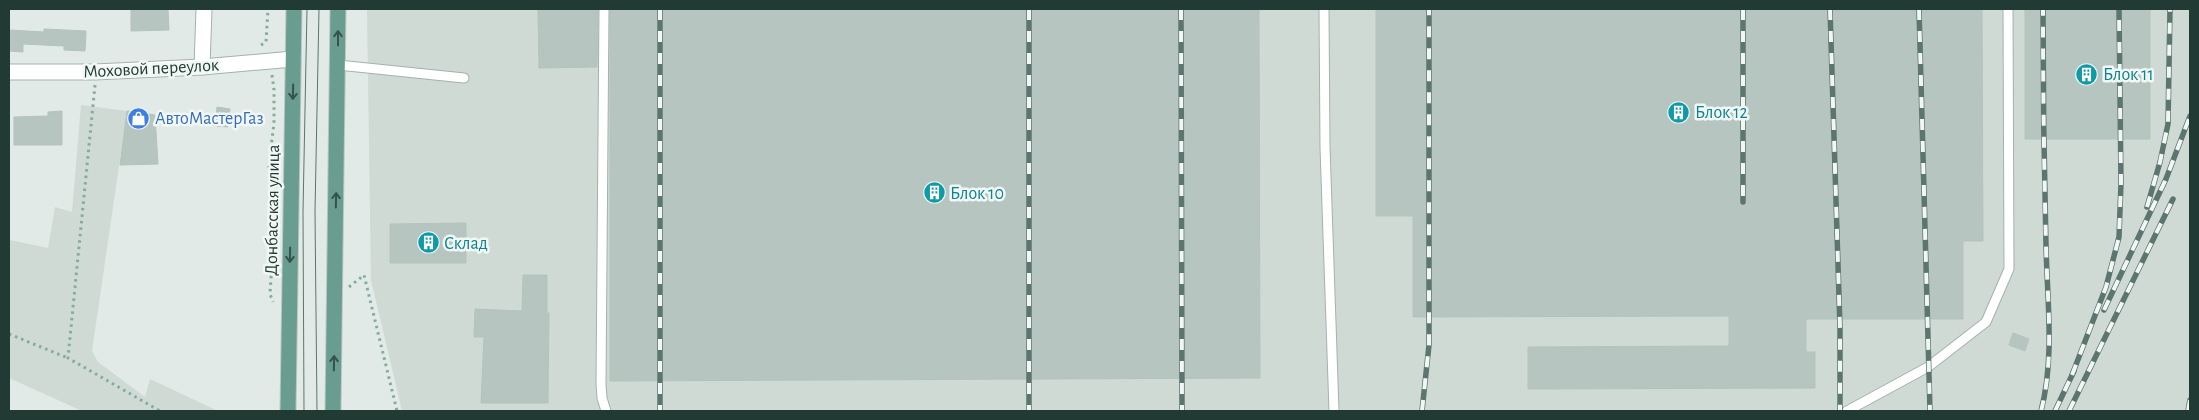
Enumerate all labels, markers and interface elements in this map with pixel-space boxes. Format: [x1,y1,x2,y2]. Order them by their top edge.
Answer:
one-way arrow [333,30,343,46]
street label: Моховой переулок [83,56,220,82]
building icon: Блок 11 [2075,62,2099,86]
place label: Блок 11 [2103,66,2154,84]
one-way arrow [288,84,298,100]
building icon: Блок 12 [1667,100,1691,124]
place label: Блок 12 [1695,104,1748,122]
shop icon: АвтоМастерГаз [127,106,151,130]
place label: АвтоМастерГаз [155,110,264,128]
street label: Донбасская улица [262,144,283,276]
building icon: Блок 10 [922,181,946,205]
place label: Блок 10 [950,185,1004,203]
one-way arrow [331,192,341,208]
building icon: Склад [416,231,440,255]
place label: Склад [444,235,488,253]
one-way arrow [286,247,295,263]
one-way arrow [329,355,339,371]

